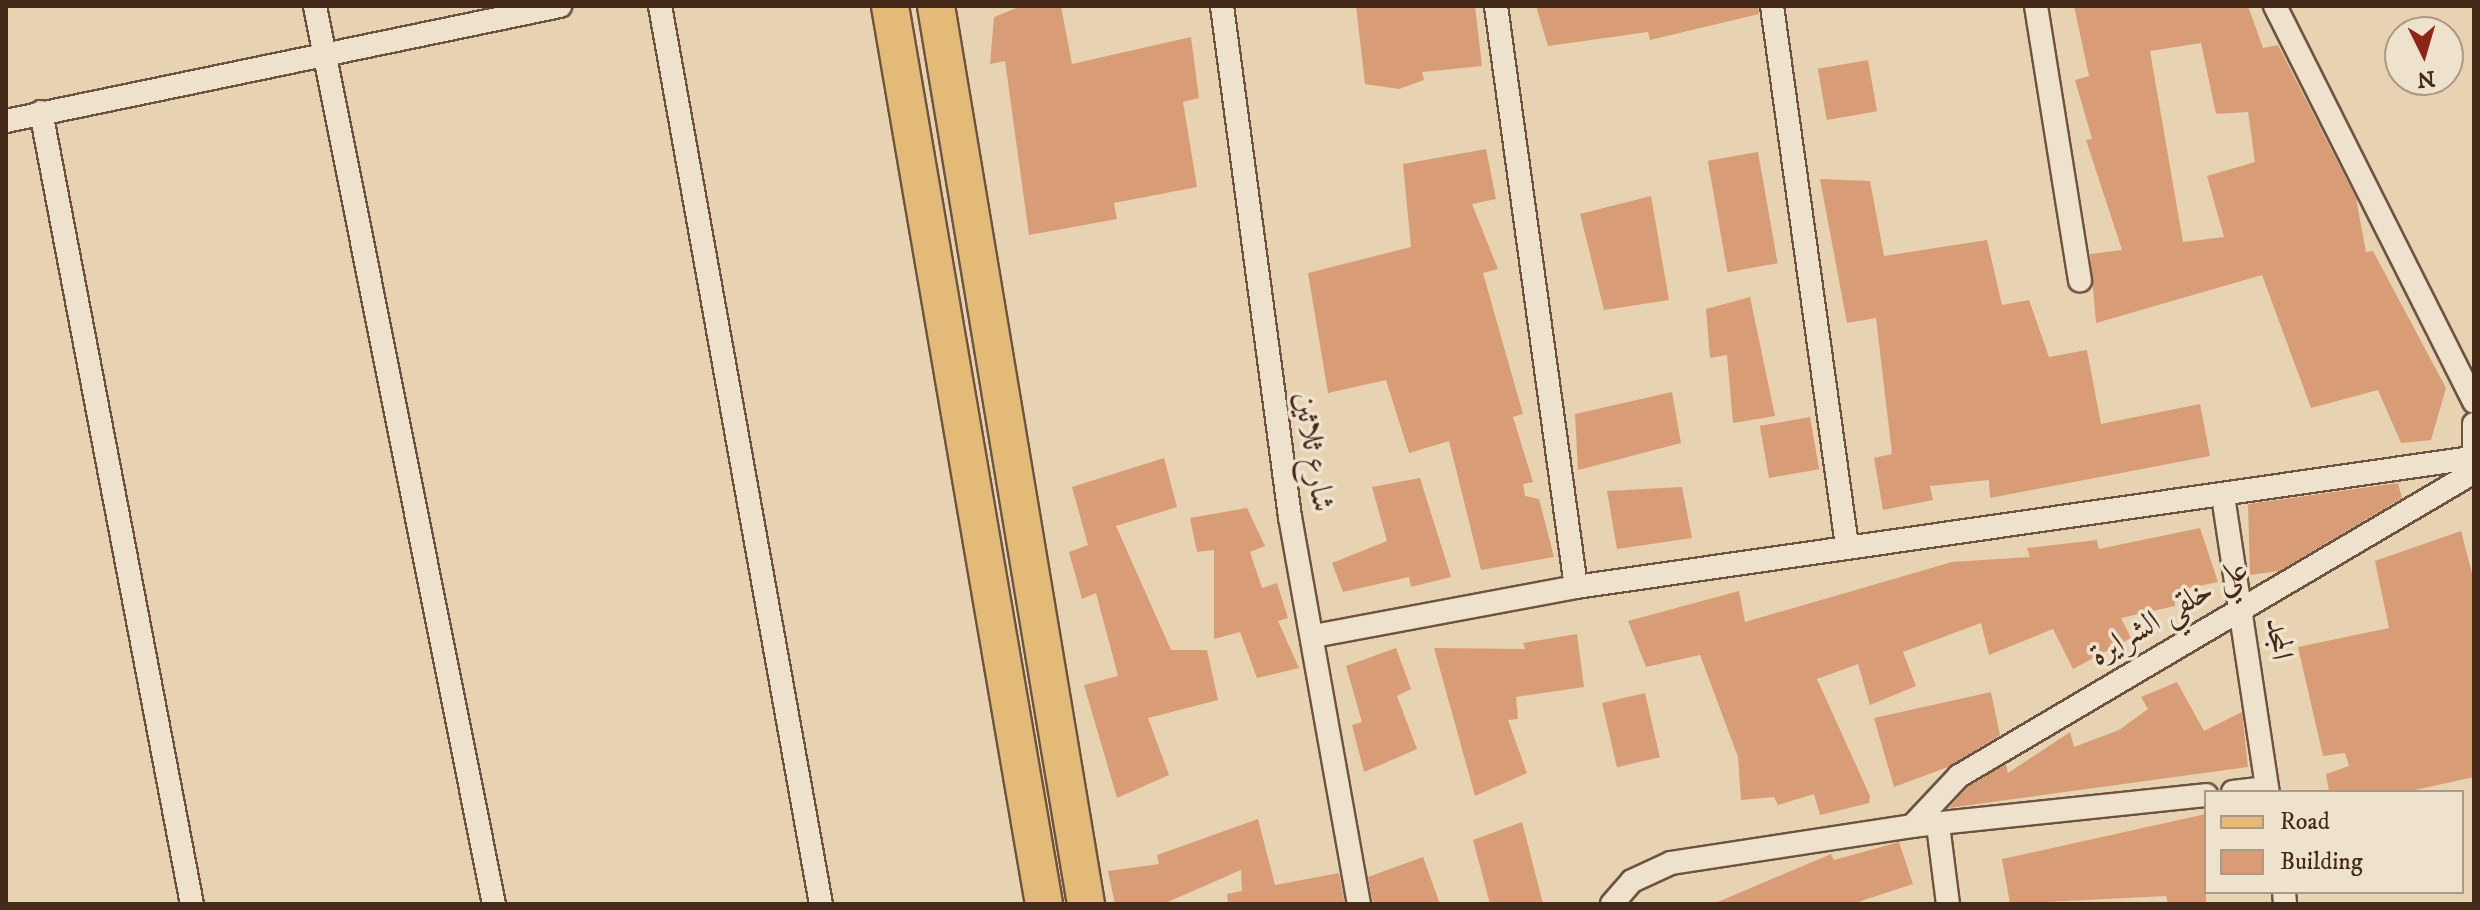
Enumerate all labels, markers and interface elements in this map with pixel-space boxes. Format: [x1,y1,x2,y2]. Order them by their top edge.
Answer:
north arrow [2384,16,2464,96]
text: N [2416,64,2436,93]
street label: شارع ثلاثين [1285,389,1341,515]
street label: علي خلقي الشرايرة [2083,551,2255,675]
street label: المجد [2256,615,2300,663]
legend [2204,790,2464,894]
text: Road [2280,807,2330,837]
text: Building [2280,847,2363,877]

